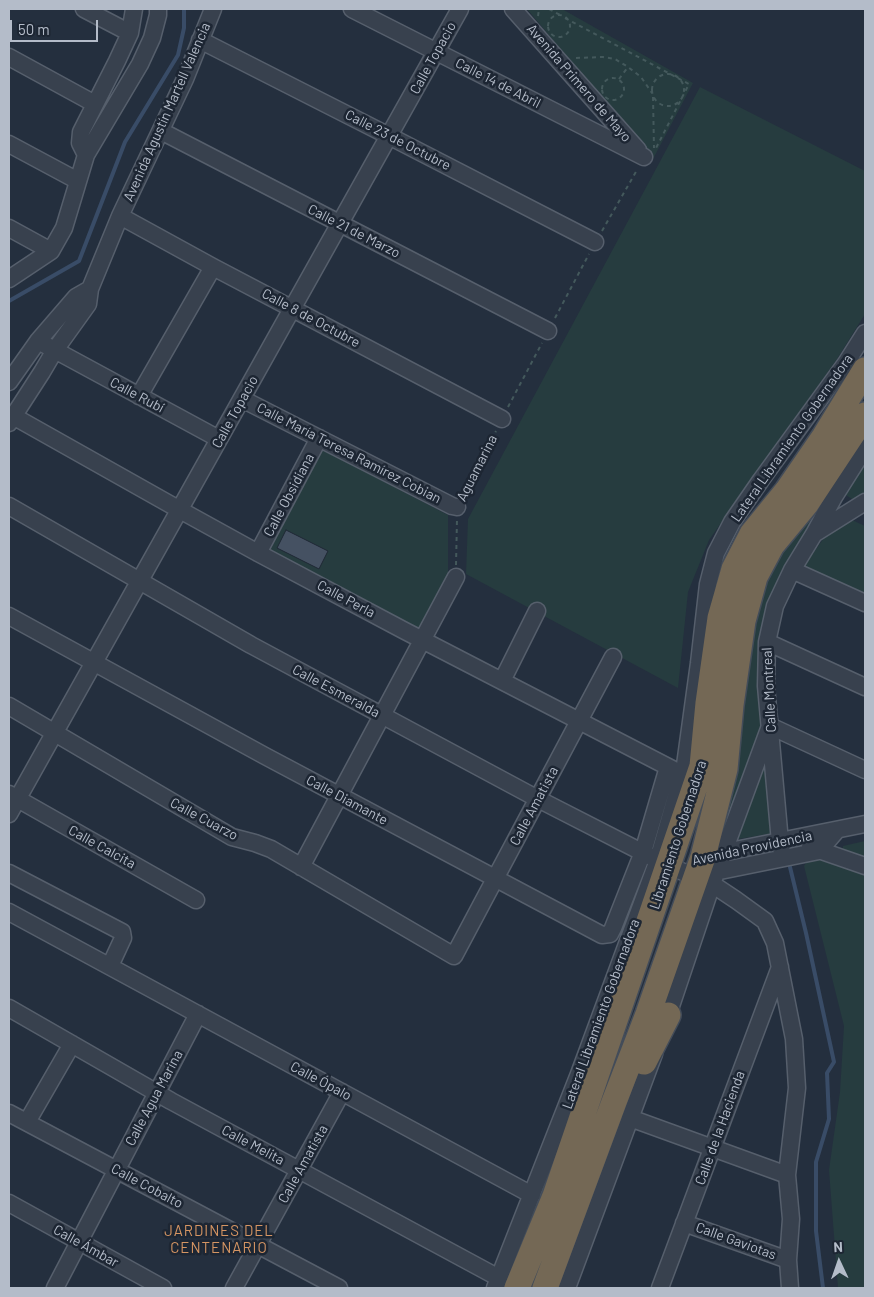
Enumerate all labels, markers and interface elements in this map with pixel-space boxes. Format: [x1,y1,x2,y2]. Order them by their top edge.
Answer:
scale bar [12,10,100,42]
street label: Calle Topacio [406,19,460,97]
text: 50 m [18,20,50,38]
street label: Avenida Agustín Martell Valencia [120,20,214,204]
street label: Avenida Primero de Mayo [523,21,635,145]
street label: Calle 14 de Abril [452,54,544,112]
street label: Calle 23 de Octubre [342,106,454,174]
street label: Calle 21 de Marzo [305,201,403,261]
street label: Calle 8 de Octubre [259,285,363,351]
street label: Lateral Libramiento Gobernadora [727,351,857,525]
street label: Calle Topacio [208,373,262,451]
street label: Calle Rubí [107,374,167,416]
street label: Calle María Teresa Ramírez Cobian [254,399,444,507]
street label: Aguamarina [453,432,501,504]
street label: Calle Obsidiana [260,450,318,540]
street label: Calle Perla [314,577,378,621]
street label: Calle Montreal [758,647,780,733]
street label: Calle Esmeralda [289,661,383,721]
street label: Libramiento Gobernadora [646,759,710,911]
street label: Calle Amatista [506,764,562,848]
street label: Calle Diamante [303,771,391,829]
street label: Calle Cuarzo [167,794,241,844]
street label: Calle Calcita [66,822,138,872]
street label: Avenida Providencia [691,827,813,869]
street label: Lateral Libramiento Gobernadora [559,917,643,1111]
street label: Calle Agua Marina [122,1047,186,1149]
street label: Calle Ópalo [288,1058,354,1104]
street label: Calle de la Hacienda [692,1069,748,1187]
street label: Calle Melita [219,1121,287,1169]
street label: Calle Amatista [275,1122,331,1206]
street label: Calle Cobalto [108,1160,186,1212]
street label: Calle Gaviotas [693,1219,779,1263]
street label: Calle Ámbar [50,1221,122,1271]
district label: JARDINES DEL CENTENARIO [163,1222,275,1257]
north arrow [814,1237,864,1287]
text: N [833,1238,843,1255]

